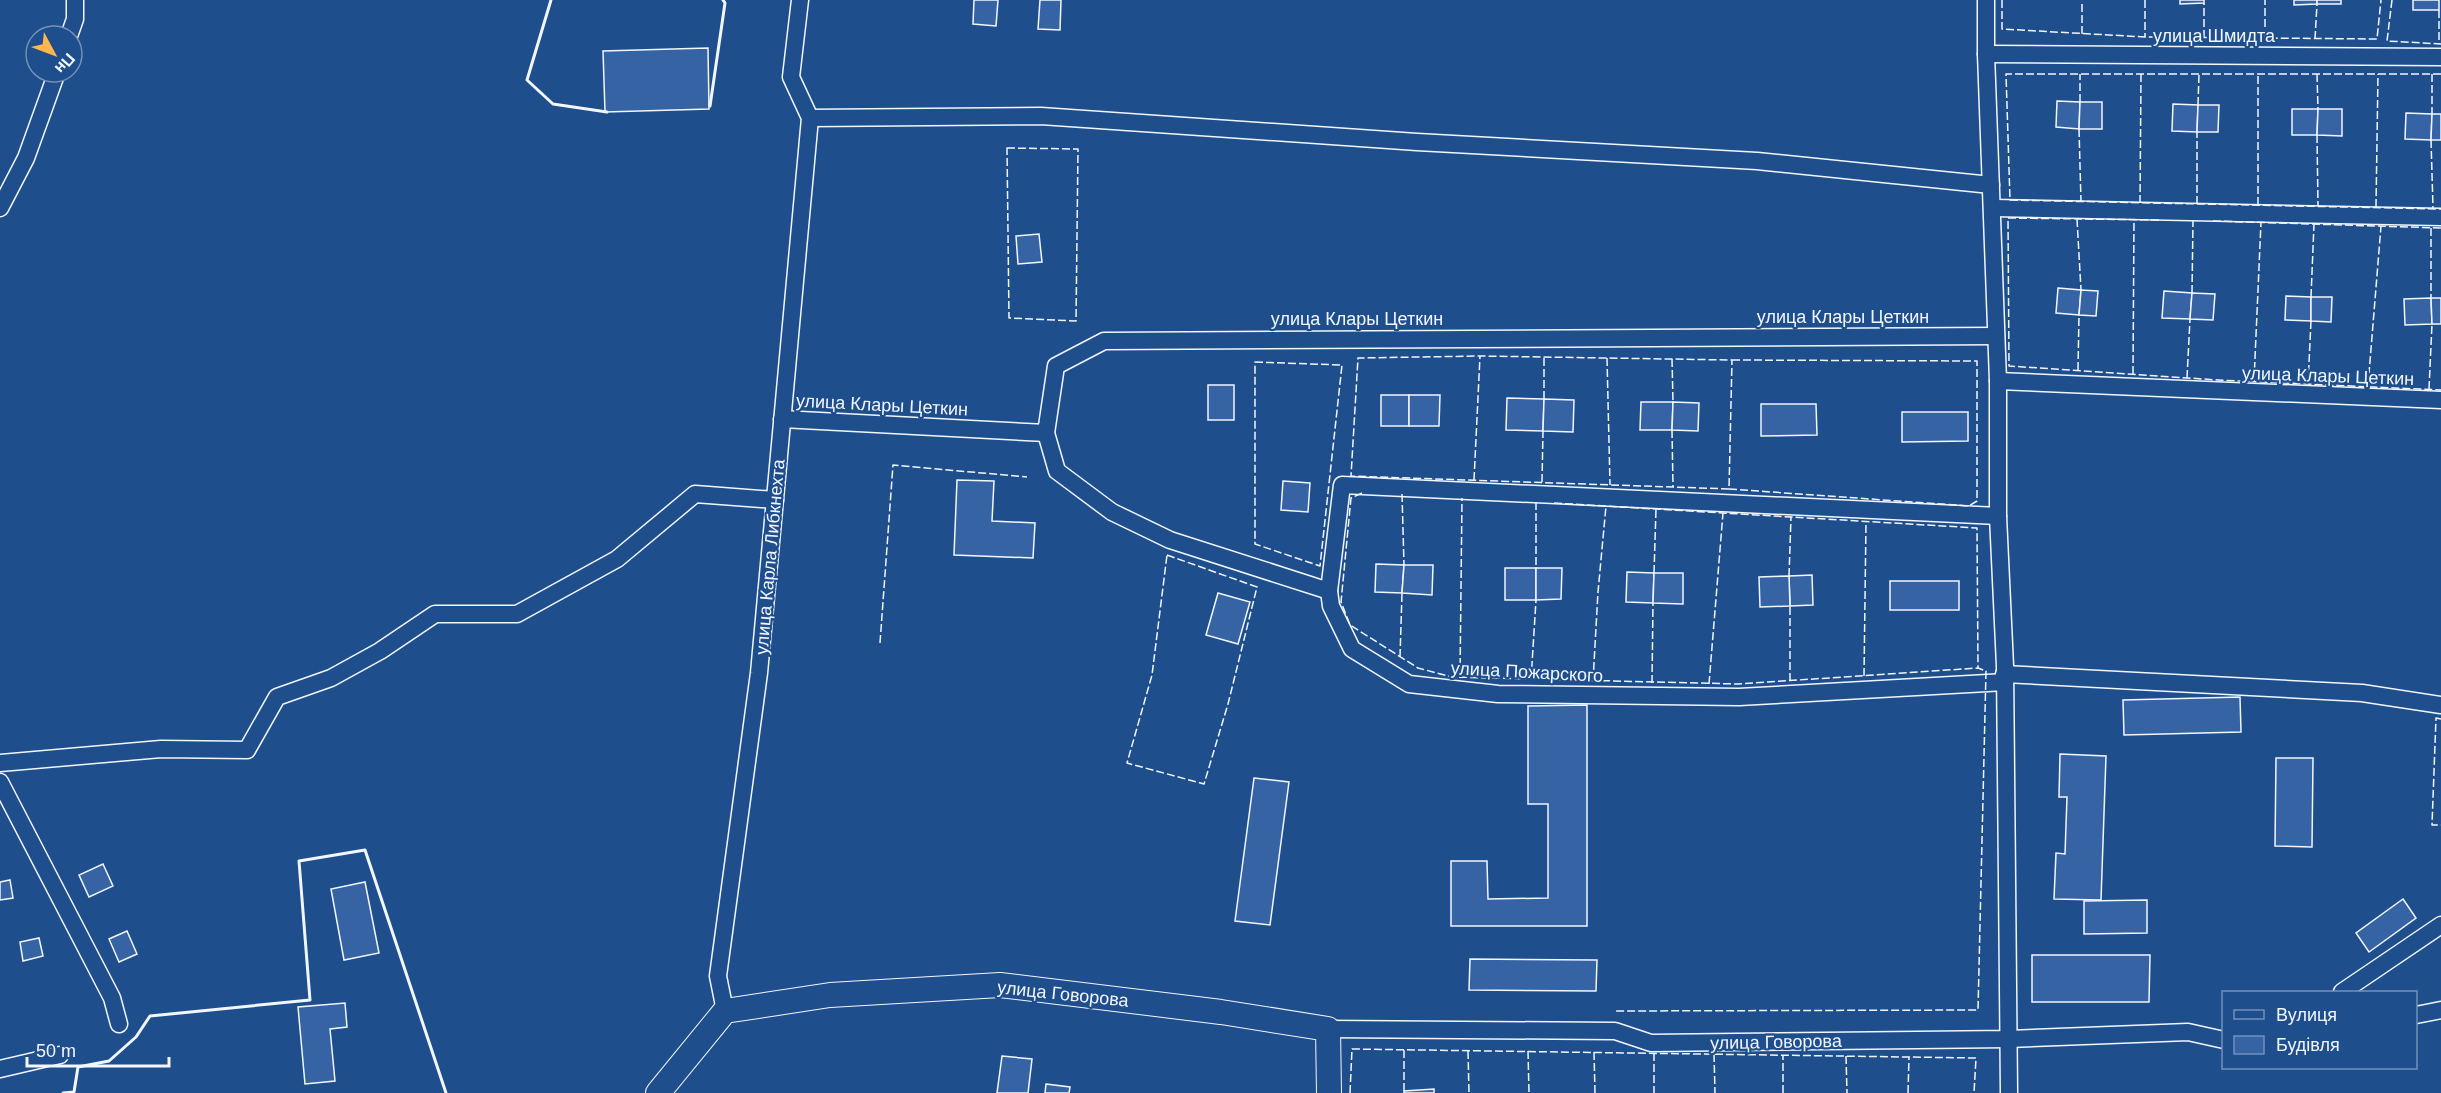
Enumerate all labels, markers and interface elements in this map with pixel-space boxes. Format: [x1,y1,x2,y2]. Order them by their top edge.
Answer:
north arrow [24,24,84,84]
street label: улица Шмидта [2153,26,2276,46]
text: Пн [52,50,78,77]
street label: улица Клары Цеткин [1757,307,1929,327]
street label: улица Клары Цеткин [1271,309,1443,329]
street label: улица Клары Цеткин [2242,363,2414,389]
street label: улица Клары Цеткин [795,391,969,419]
street label: улица Карла Либкнехта [751,457,789,656]
street label: улица Пожарского [1450,658,1604,686]
street label: улица Говорова [996,977,1131,1011]
legend [2222,991,2417,1069]
text: Вулиця [2276,1005,2337,1025]
scale bar [27,1030,170,1068]
street label: улица Говорова [1710,1031,1843,1053]
text: Будівля [2276,1035,2340,1055]
text: 50 m [36,1041,76,1061]

